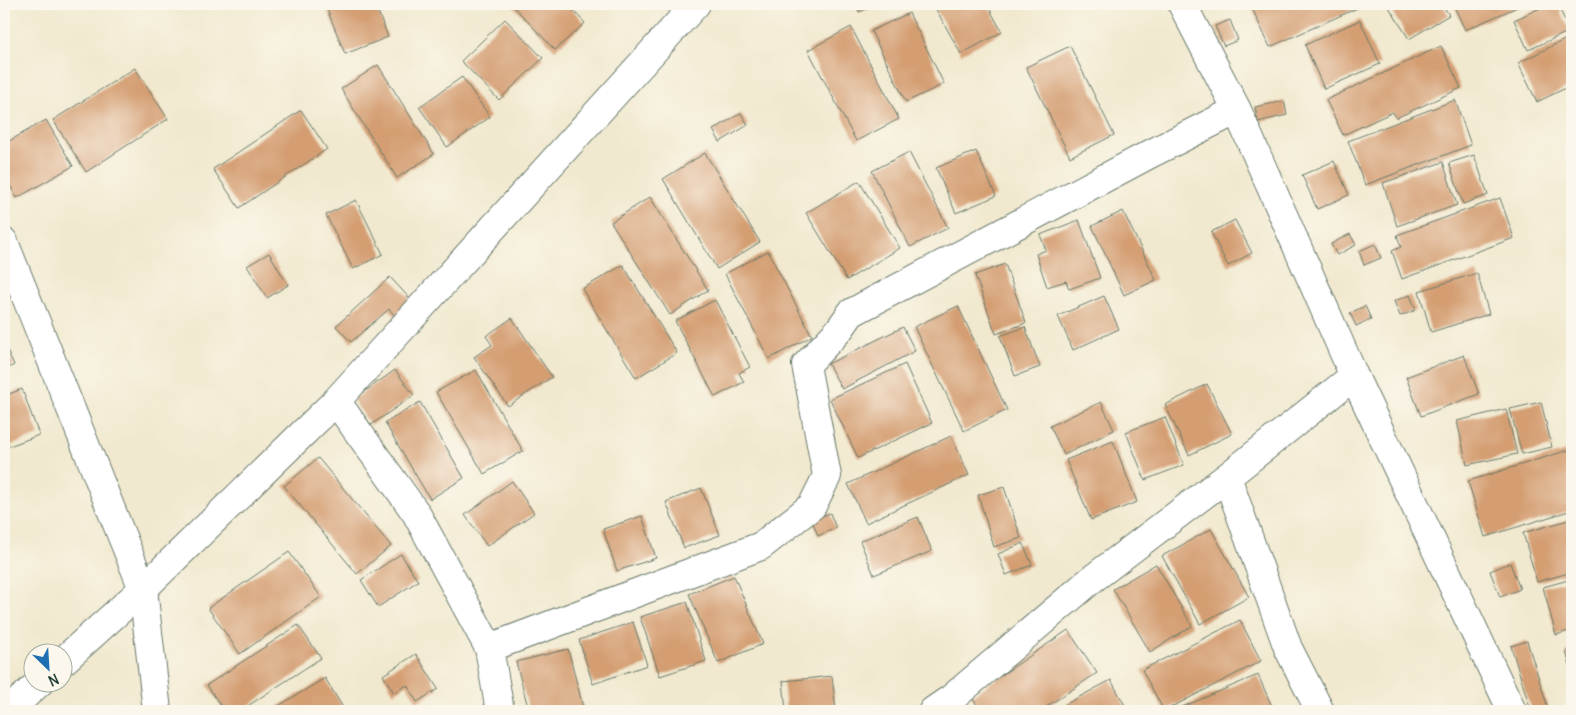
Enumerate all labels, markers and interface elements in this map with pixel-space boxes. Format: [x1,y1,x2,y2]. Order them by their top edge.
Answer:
north arrow [22,642,72,692]
text: N [45,670,62,690]

